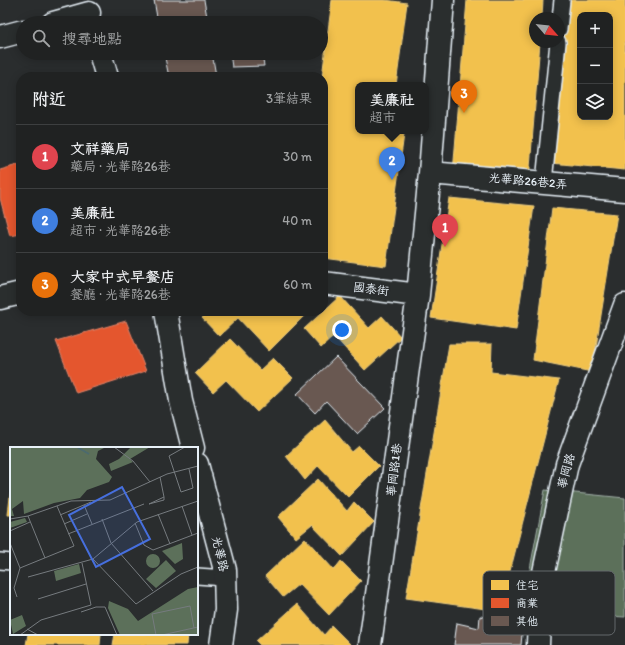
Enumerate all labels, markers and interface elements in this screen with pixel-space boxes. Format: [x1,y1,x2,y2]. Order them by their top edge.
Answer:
north arrow [529,12,565,48]
map controls [577,12,613,120]
button: + [577,12,613,48]
search box [16,16,328,60]
icon: search [30,27,52,49]
text: 搜尋地點 [62,30,122,48]
button: − [577,48,613,84]
pin: 3 [451,80,477,113]
popup [355,82,429,134]
button: layers [577,84,613,120]
text: 附近 [32,89,66,109]
text: 3筆結果 [266,91,312,106]
text: 美廉社 [369,91,415,109]
text: 超市 [369,110,396,125]
text: 文祥藥局 [70,140,130,158]
pin: 2 [379,147,405,180]
text: 1 [42,149,48,164]
text: 30 m [283,149,312,164]
text: 藥局 · 光華路26巷 [70,159,171,174]
street label: 光華路26巷2弄 [488,171,568,191]
text: 美廉社 [70,204,115,222]
text: 2 [42,213,48,228]
text: 40 m [282,213,312,228]
pin: 1 [432,214,458,247]
text: 超市 · 光華路26巷 [70,223,171,238]
text: 大家中式早餐店 [70,268,175,286]
text: 3 [41,277,49,292]
text: 60 m [283,277,312,292]
street label: 國泰街 [352,280,390,298]
text: 餐廳 · 光華路26巷 [70,287,171,302]
your location [332,320,352,340]
street label: 華岡路1巷 [384,443,404,497]
inset map [10,447,198,635]
street label: 華岡路 [555,452,577,490]
street label: 光華路 [209,535,231,573]
legend [483,571,615,635]
text: 住宅 [516,579,538,592]
text: 商業 [516,597,538,610]
text: 其他 [516,615,538,628]

